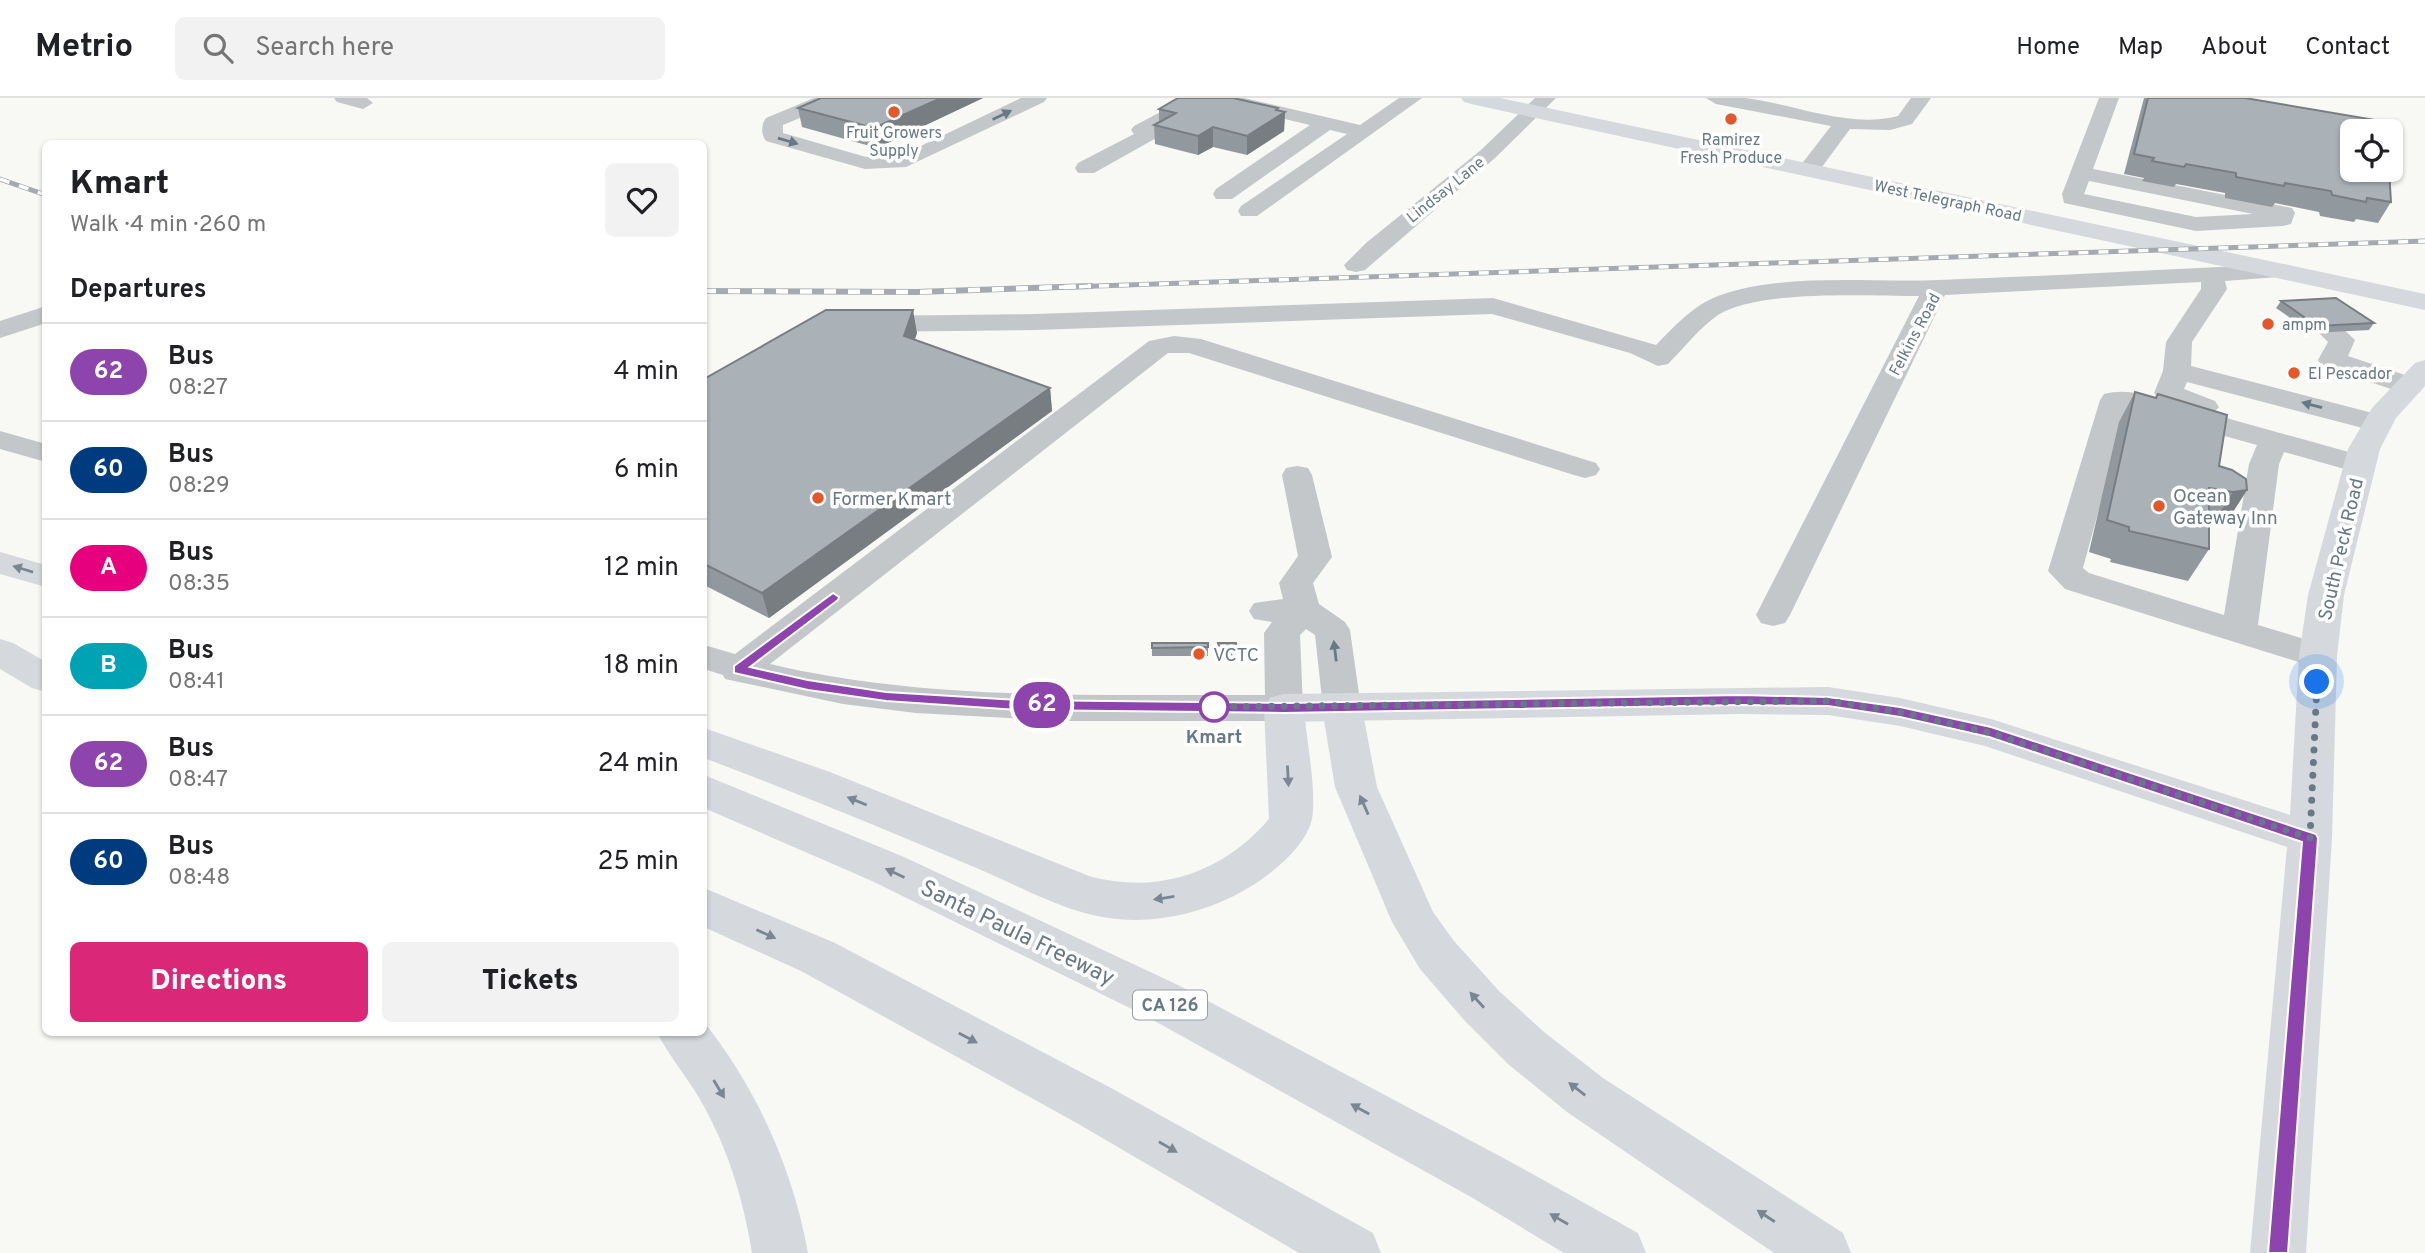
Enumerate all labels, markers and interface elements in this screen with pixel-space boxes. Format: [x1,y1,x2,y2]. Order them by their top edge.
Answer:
search box [175,17,665,80]
text: Metrio [35,27,133,69]
icon: search [199,29,237,67]
text: Search here [255,32,394,65]
text: Home [2016,33,2080,63]
text: Map [2118,33,2163,63]
text: About [2201,33,2267,63]
text: Contact [2305,33,2390,63]
marker: Fruit Growers Supply [886,104,902,120]
one-way arrow [992,109,1012,121]
marker: Ramirez Fresh Produce [1723,111,1739,127]
map controls [2340,119,2403,182]
button: locate [2340,119,2403,182]
place label: Fruit Growers Supply [846,124,942,162]
place label: Ramirez Fresh Produce [1680,131,1782,169]
one-way arrow [778,137,799,147]
street label: Lindsay Lane [1403,153,1489,228]
button: heart [605,163,679,237]
text: Kmart [70,164,169,206]
street label: West Telegraph Road [1872,177,2023,227]
text: Walk · 4 min · 260 m [70,211,266,240]
text: Departures [70,274,207,307]
street label: Felkins Road [1886,290,1946,380]
marker: ampm [2260,316,2276,332]
place label: ampm [2282,316,2327,336]
text: Bus [168,341,214,374]
text: 4 min [613,356,679,389]
text: 62 [94,357,123,387]
marker: El Pescador [2286,365,2302,381]
place label: El Pescador [2308,365,2392,385]
text: 08:27 [168,374,228,403]
one-way arrow [2301,400,2322,410]
text: Bus [168,439,214,472]
text: 6 min [614,454,679,487]
text: 60 [93,455,124,485]
text: 08:29 [168,472,230,501]
street label: South Peck Road [2314,476,2370,623]
place label: Ocean Gateway Inn [2173,485,2278,531]
place label: Former Kmart [832,488,951,512]
marker: Former Kmart [810,490,826,506]
marker: Ocean Gateway Inn [2151,498,2167,514]
text: Bus [168,537,214,570]
text: 12 min [604,552,679,585]
text: A [100,553,117,583]
one-way arrow [12,564,33,574]
text: 08:35 [168,570,230,599]
text: Bus [168,635,214,668]
one-way arrow [1329,640,1340,662]
place label: VCTC [1213,644,1259,668]
marker: VCTC [1191,646,1207,662]
text: 18 min [604,650,679,683]
text: B [100,651,117,681]
your location [2299,664,2334,699]
text: 08:41 [168,668,225,697]
line badge: 62 [1010,682,1074,728]
text: 62 [1027,690,1057,720]
marker: Kmart [1199,692,1229,722]
place label: Kmart [1186,726,1242,750]
text: Bus [168,733,214,766]
text: 24 min [598,748,679,781]
text: 62 [94,749,123,779]
text: 08:47 [168,766,228,795]
one-way arrow [1283,766,1294,788]
one-way arrow [847,795,868,806]
one-way arrow [1358,795,1370,815]
text: Bus [168,831,214,864]
text: 25 min [598,846,679,879]
text: 60 [93,847,124,877]
text: 08:48 [168,864,230,893]
one-way arrow [885,867,905,879]
street label: Santa Paula Freeway [915,875,1119,994]
one-way arrow [1152,893,1174,904]
one-way arrow [756,928,776,940]
button: Directions [70,942,368,1022]
button: Tickets [382,942,679,1022]
road number: CA 126 [1133,991,1207,1020]
one-way arrow [1469,991,1485,1009]
one-way arrow [958,1032,978,1044]
one-way arrow [713,1080,726,1099]
one-way arrow [1569,1081,1587,1096]
one-way arrow [1350,1103,1370,1114]
one-way arrow [1158,1141,1177,1153]
one-way arrow [1756,1209,1776,1222]
one-way arrow [1549,1213,1569,1225]

